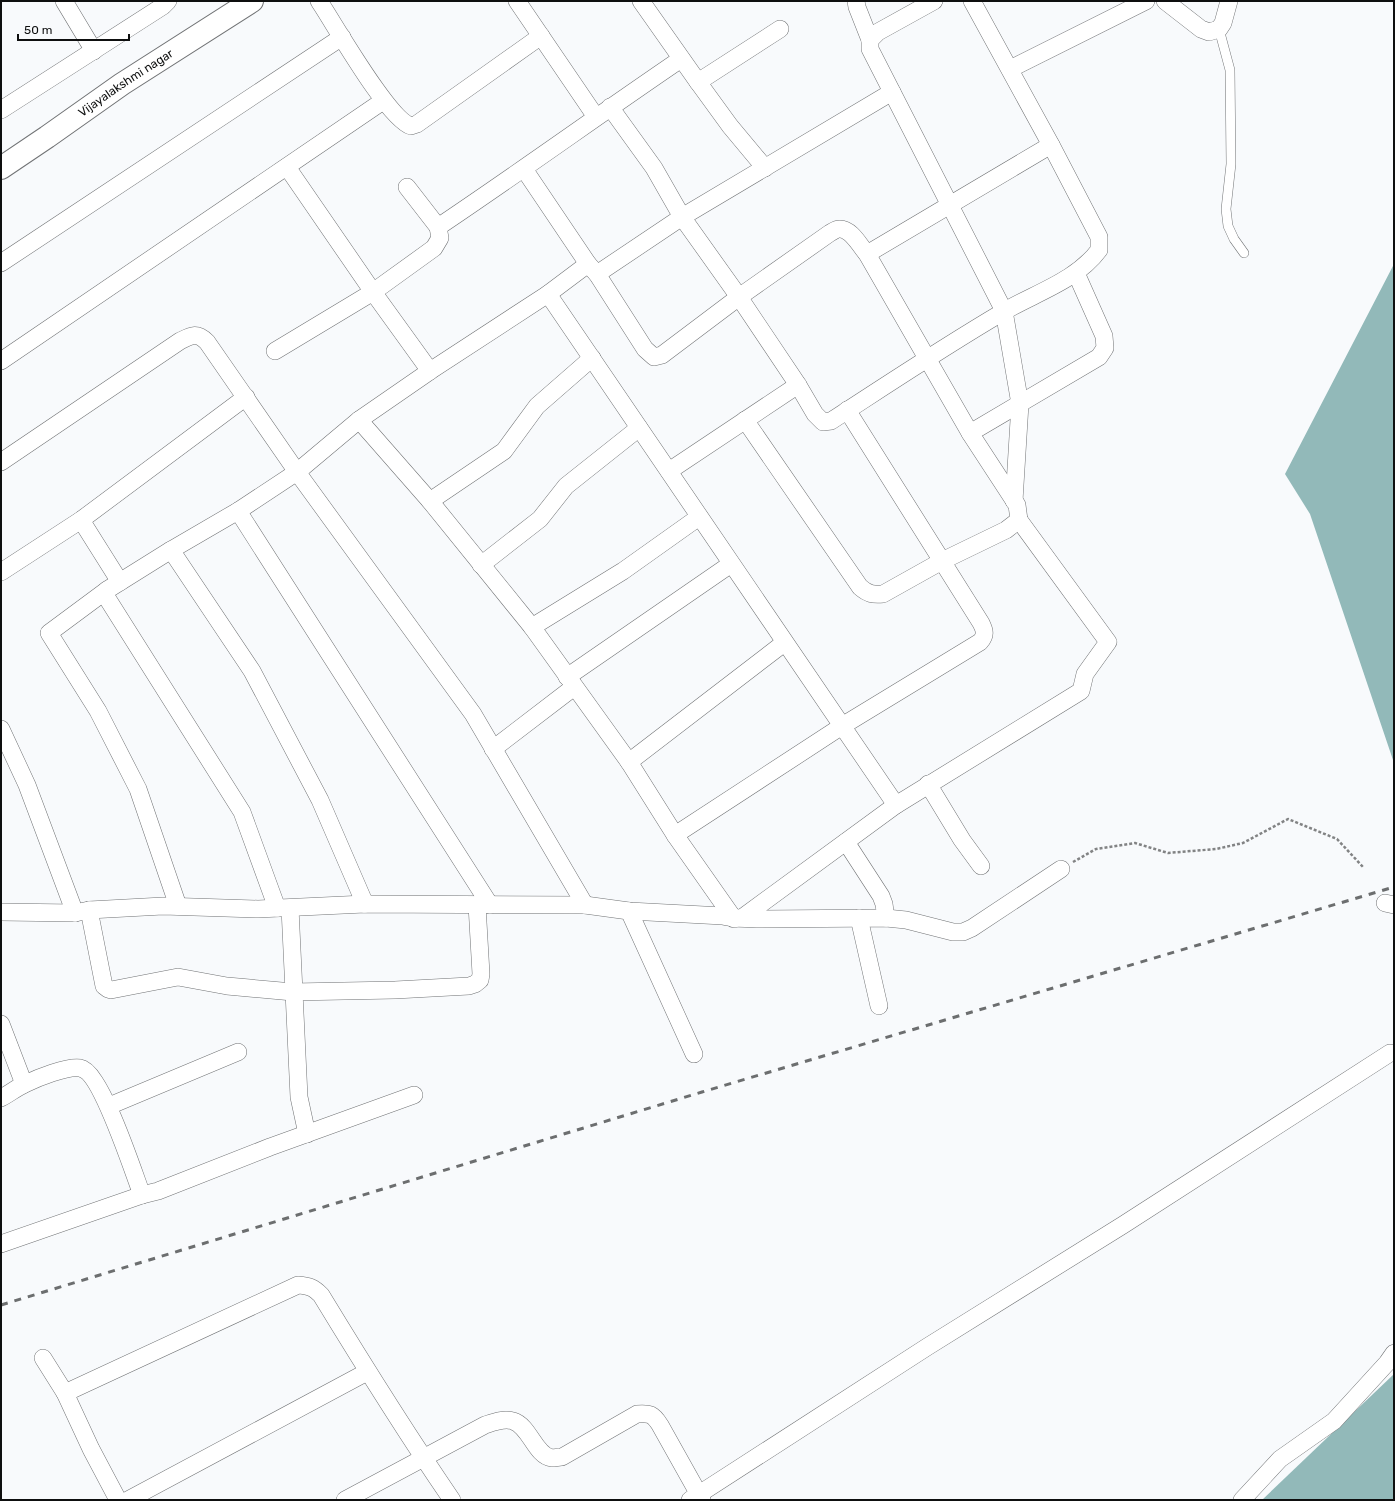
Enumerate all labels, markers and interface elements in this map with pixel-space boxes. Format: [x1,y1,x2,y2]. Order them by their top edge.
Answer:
scale bar [18,16,129,42]
text: 50 m [24,23,52,37]
street label: Vijayalakshmi nagar [76,46,176,120]

